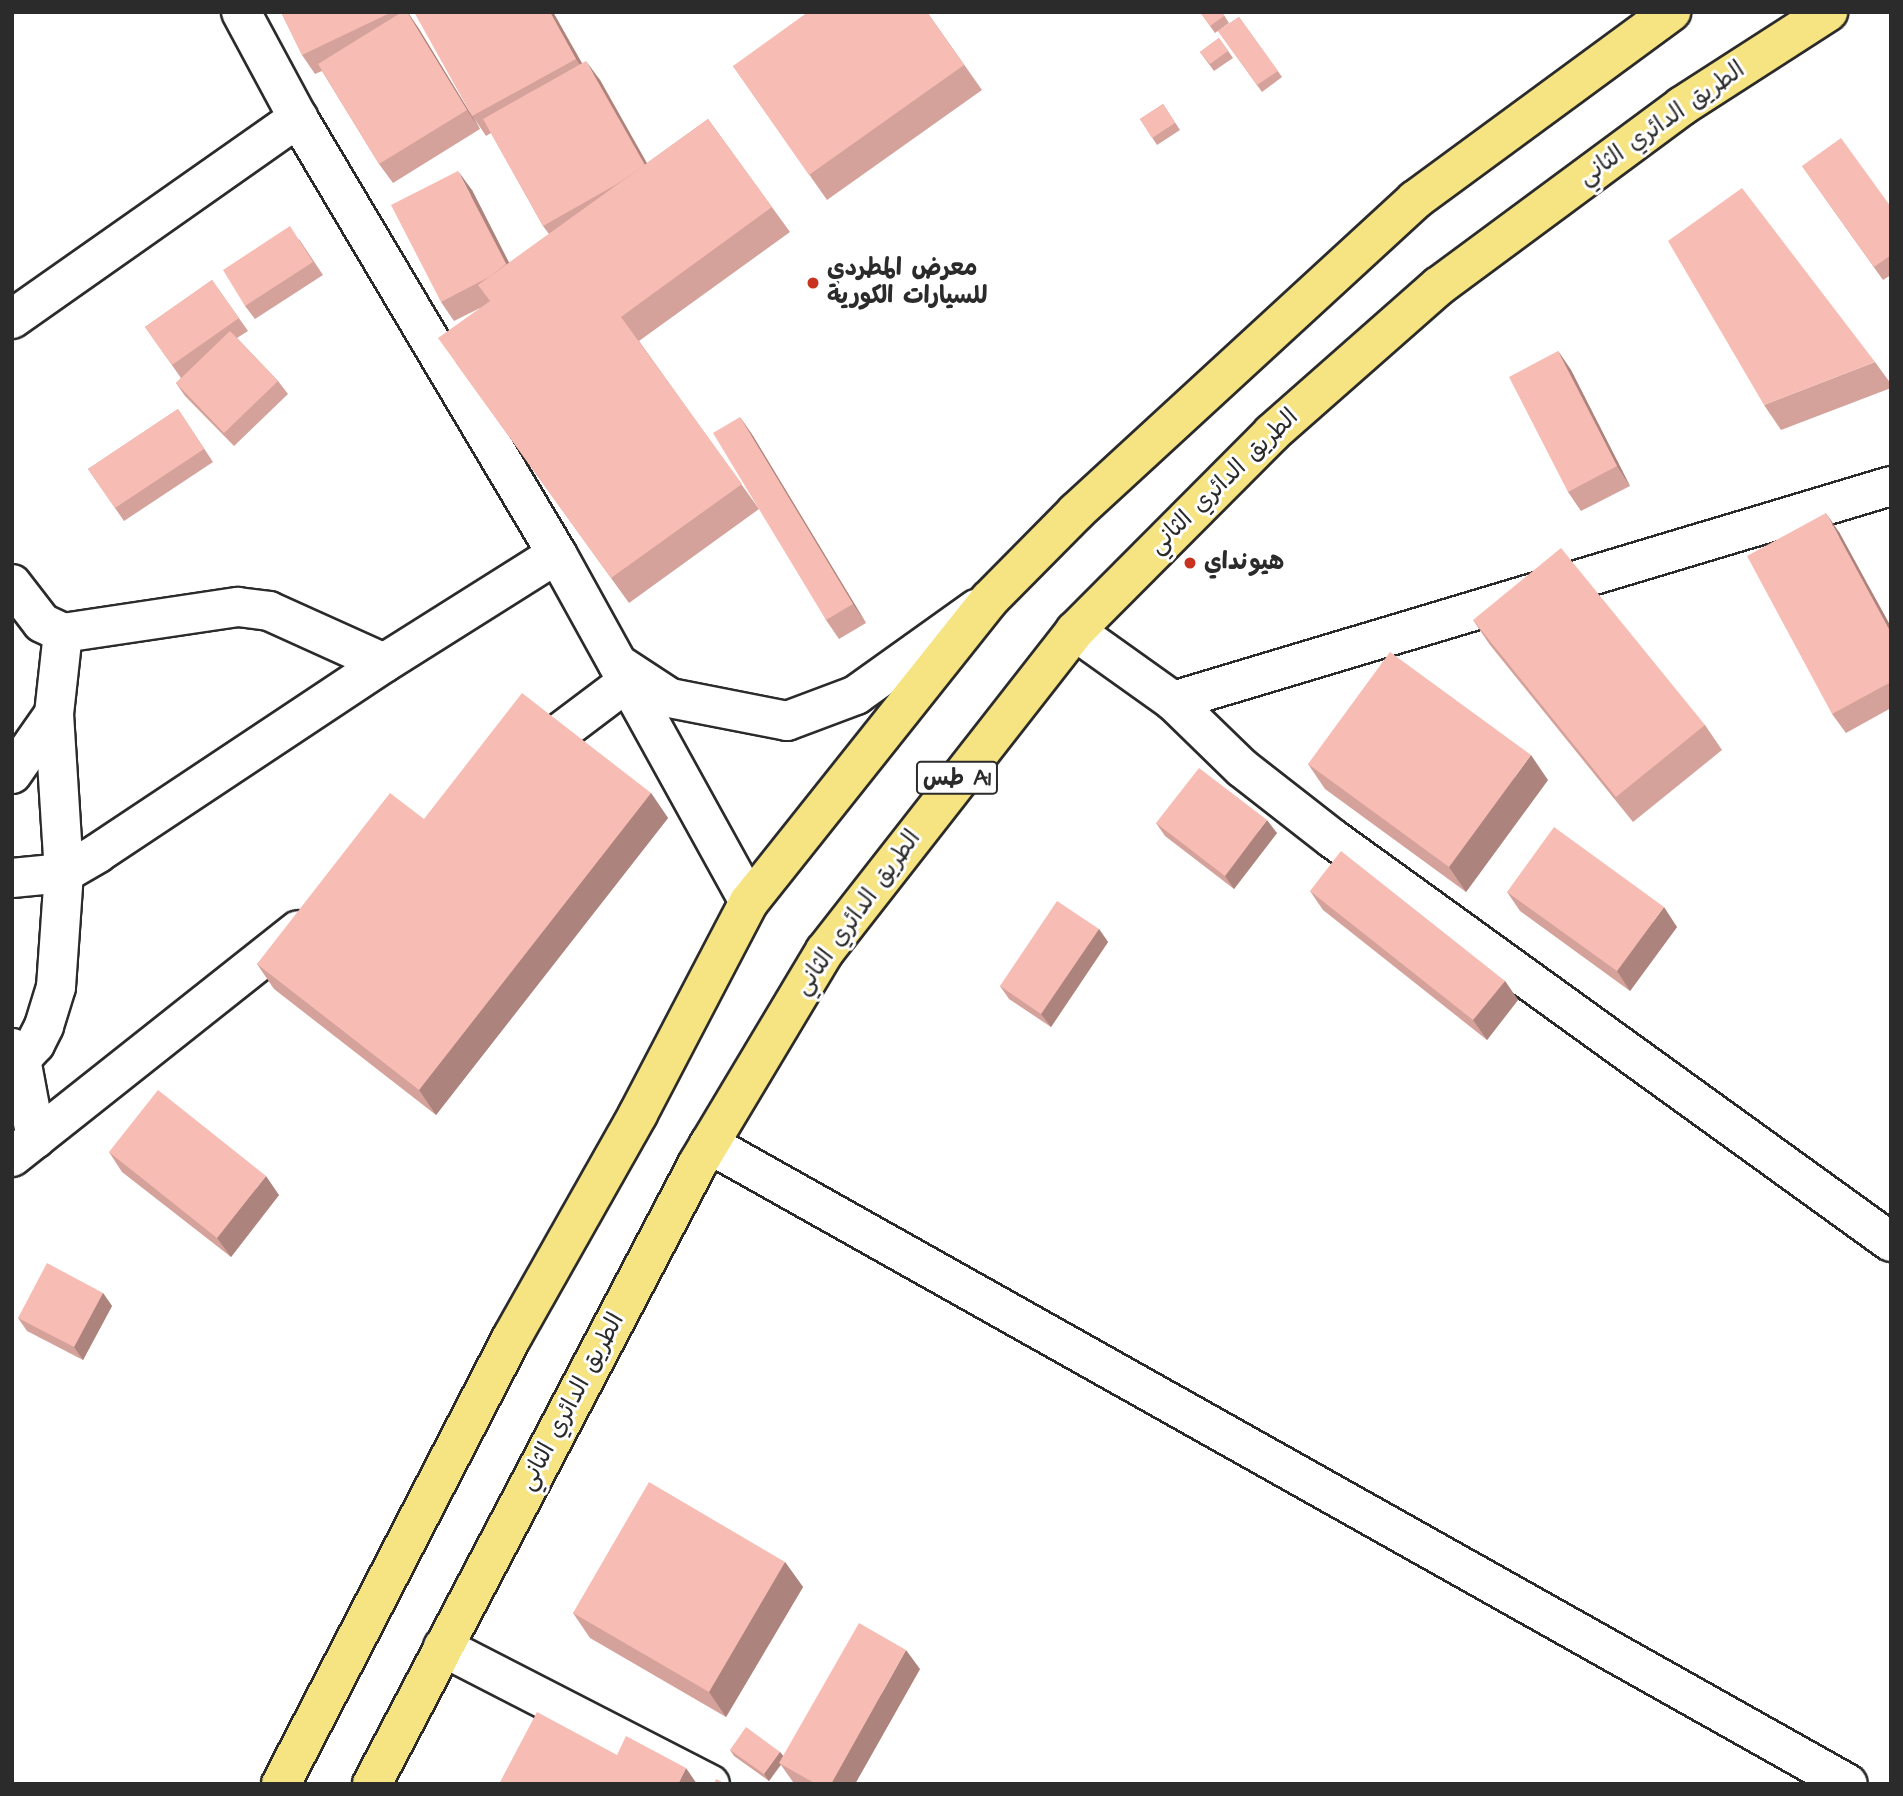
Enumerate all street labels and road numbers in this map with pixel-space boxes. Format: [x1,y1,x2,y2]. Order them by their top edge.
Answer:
street label: الطريق الدائري الثاني [1573,56,1751,192]
street label: الطريق الدائري الثاني [1143,403,1305,561]
road number: طس A1 [915,758,999,798]
street label: الطريق الدائري الثاني [789,825,927,1001]
street label: الطريق الدائري الثاني [513,1308,631,1496]

